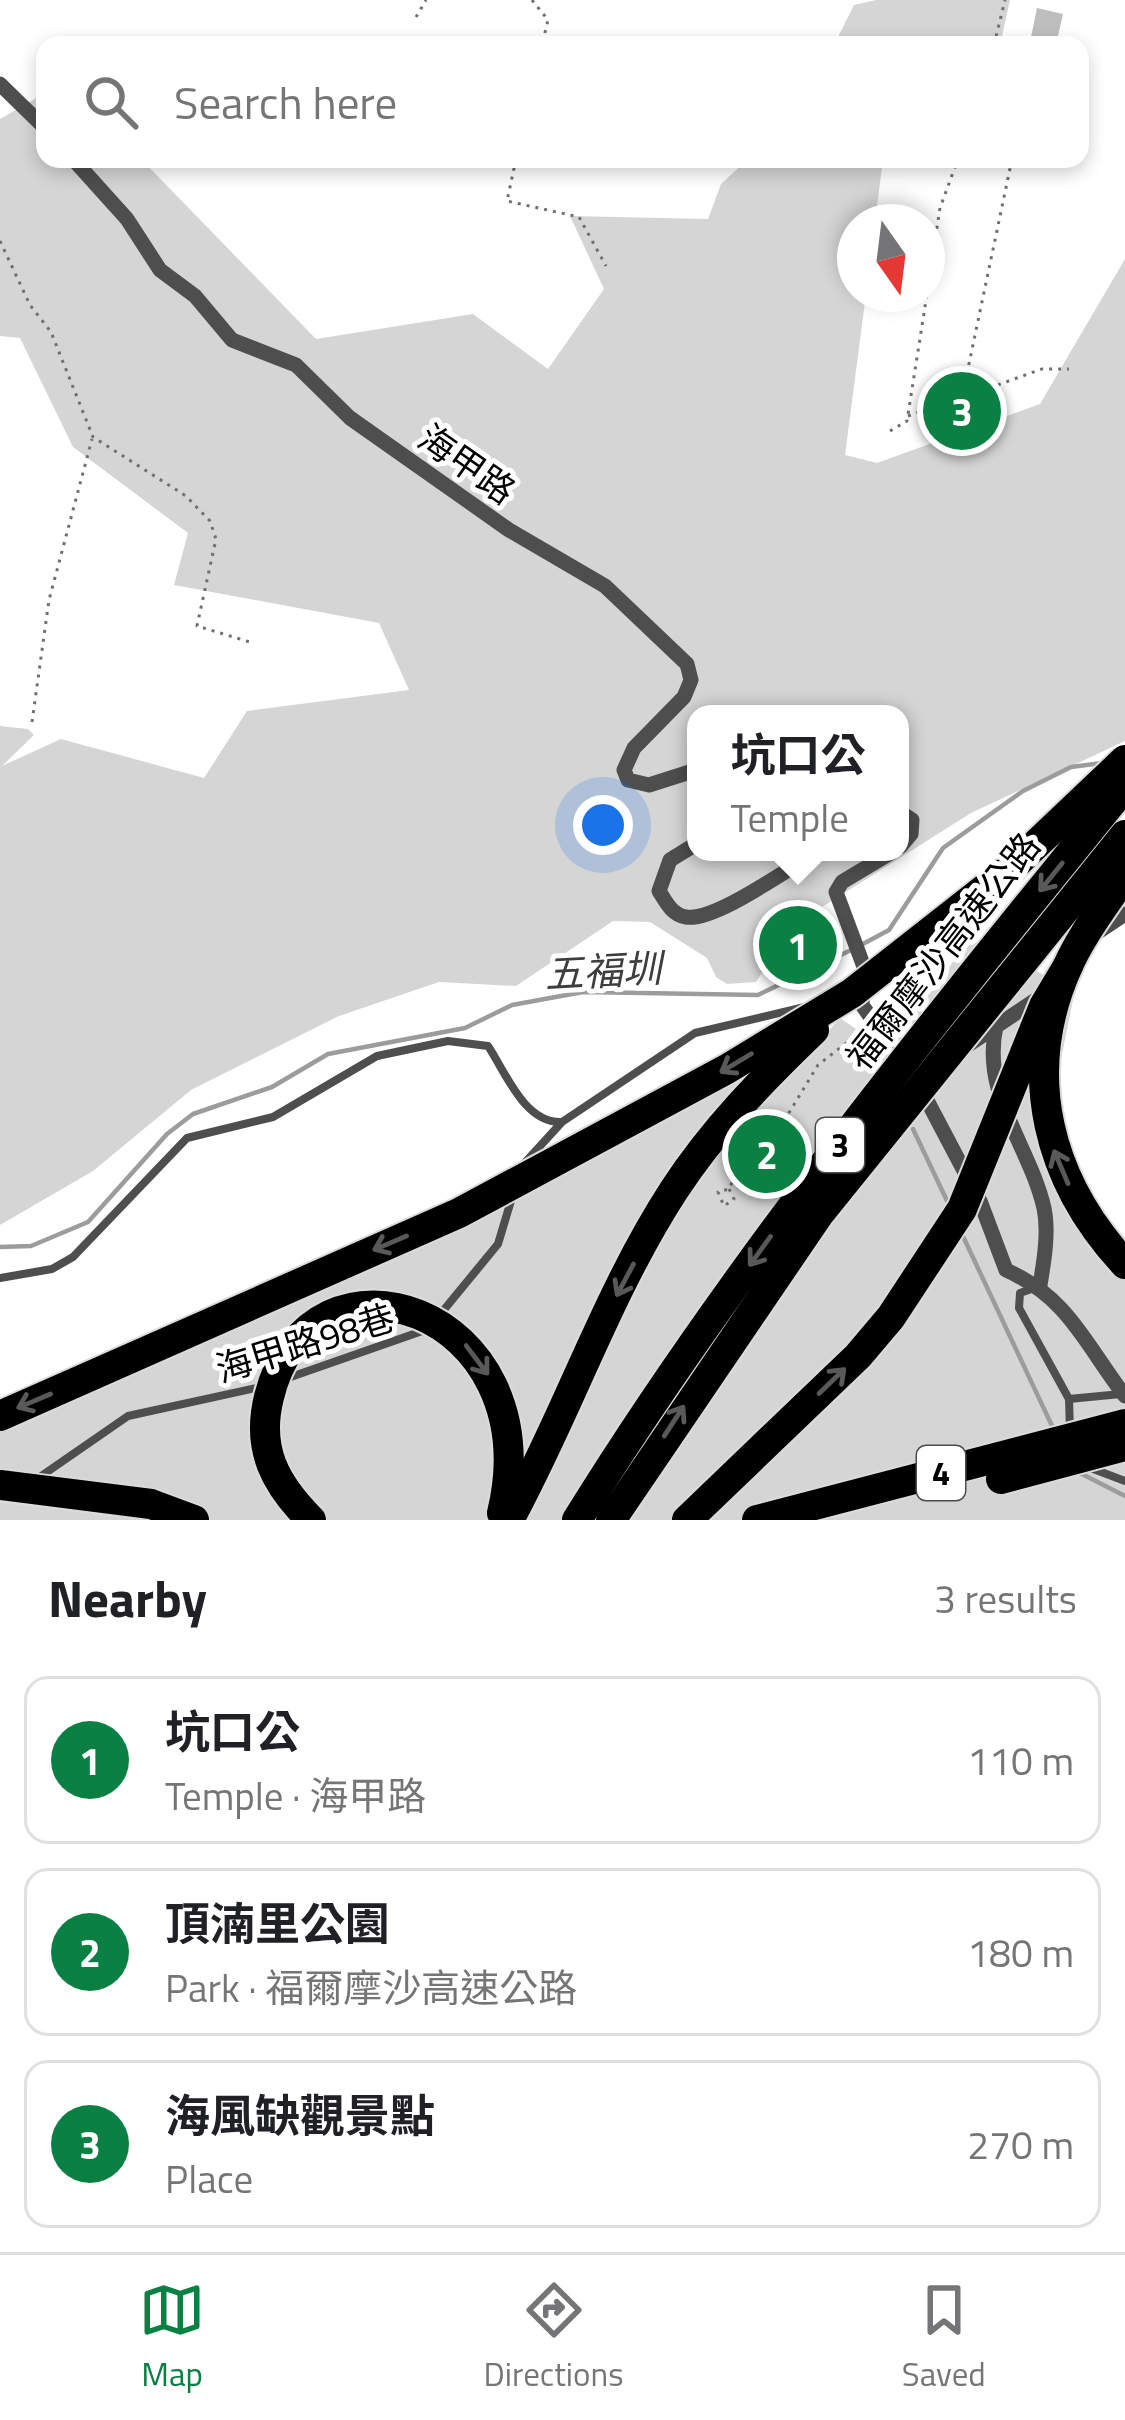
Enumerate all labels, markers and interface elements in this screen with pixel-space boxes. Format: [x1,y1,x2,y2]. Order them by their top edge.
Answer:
search box [36,36,1089,168]
text: Search here [174,68,397,136]
icon: search [78,69,144,135]
north arrow [837,204,945,312]
pin: 3 [923,366,1001,456]
street label: 海甲路 [407,410,527,517]
popup [687,705,909,861]
text: 坑口公 [730,720,866,788]
text: Temple [730,788,849,847]
your location [573,795,633,855]
street label: 福爾摩沙高速公路 [832,820,1053,1081]
one-way arrow [1039,860,1065,892]
pin: 1 [759,900,837,990]
water label: 五福圳 [543,938,668,1003]
one-way arrow [720,1051,754,1075]
pin: 2 [728,1109,806,1199]
road number: 3 [816,1118,864,1172]
one-way arrow [1049,1149,1070,1186]
one-way arrow [373,1233,409,1255]
one-way arrow [748,1234,774,1267]
one-way arrow [613,1261,636,1296]
street label: 海甲路98巷 [209,1289,401,1396]
one-way arrow [464,1343,490,1376]
one-way arrow [817,1367,846,1396]
one-way arrow [17,1392,53,1414]
one-way arrow [662,1405,687,1439]
road number: 4 [917,1446,965,1500]
text: Nearby [48,1559,207,1637]
text: 3 results [934,1569,1077,1628]
text: 坑口公 [165,1697,300,1765]
text: 1 [79,1731,101,1790]
text: 110 m [967,1731,1074,1790]
text: Temple · 海甲路 [165,1766,426,1825]
text: 頂湳里公園 [165,1889,390,1957]
text: 2 [79,1923,101,1982]
text: 180 m [967,1923,1074,1982]
text: Park · 福爾摩沙高速公路 [165,1958,577,2017]
text: 海風缺觀景點 [165,2081,435,2149]
text: 3 [79,2115,101,2174]
text: 270 m [967,2115,1074,2174]
text: Place [165,2149,253,2208]
tab: Map [139,2277,205,2399]
tab: Directions [484,2277,623,2399]
tab: Saved [902,2277,986,2399]

